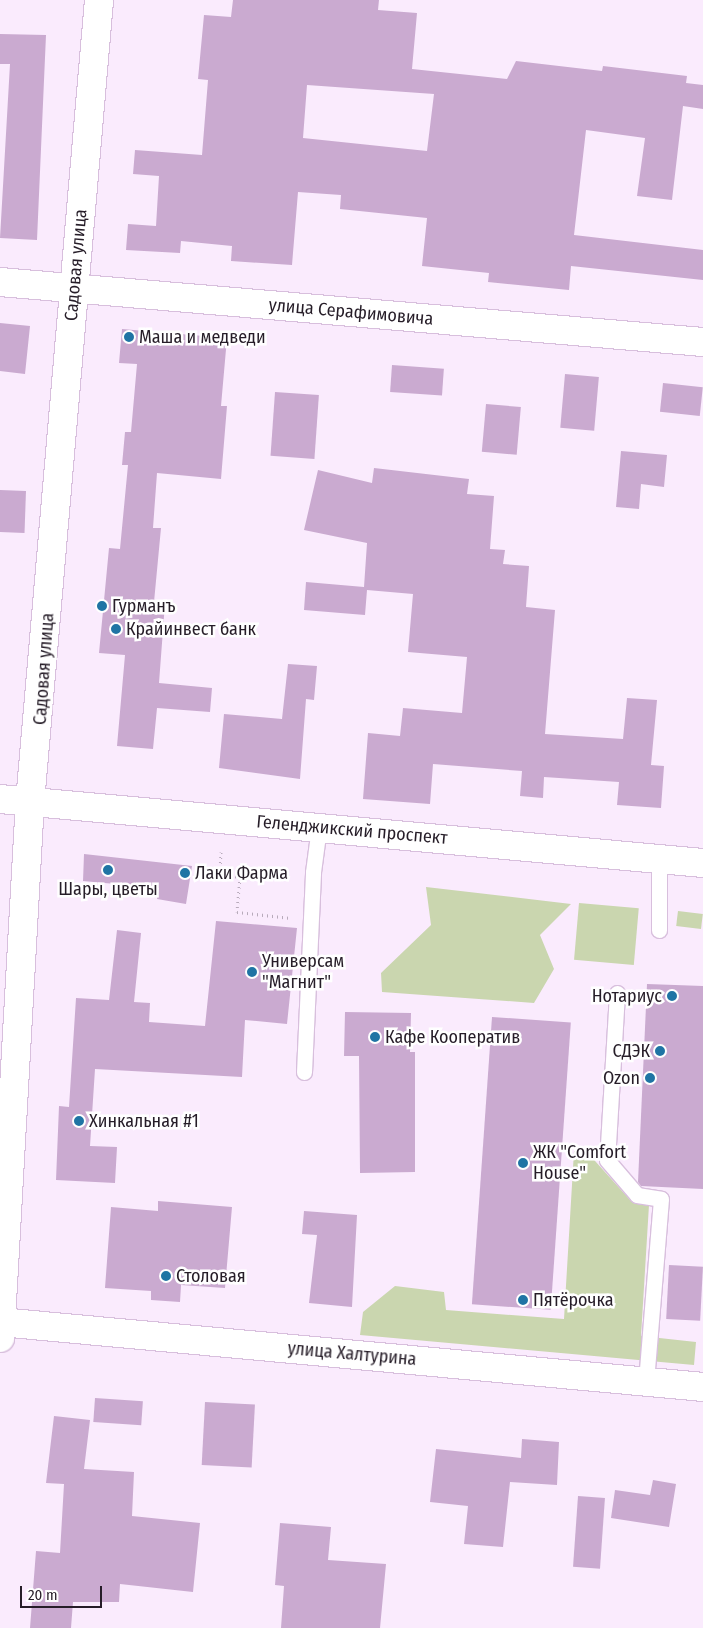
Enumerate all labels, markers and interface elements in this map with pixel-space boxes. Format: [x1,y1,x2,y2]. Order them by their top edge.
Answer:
street label: Садовая улица [60,208,92,322]
street label: улица Серафимовича [268,294,434,330]
place label: Маша и медведи [139,326,266,348]
marker: Маша и медведи [123,331,135,343]
place label: Гурманъ [112,595,176,617]
marker: Гурманъ [96,600,108,612]
street label: Садовая улица [29,612,59,726]
place label: Крайинвест банк [126,618,256,640]
marker: Крайинвест банк [110,623,122,635]
street label: Геленджикский проспект [256,811,448,849]
place label: Лаки Фарма [195,862,288,884]
marker: Шары, цветы [102,864,114,876]
marker: Лаки Фарма [179,867,191,879]
place label: Шары, цветы [58,878,158,900]
place label: Универсам "Магнит" [262,951,344,994]
marker: Универсам "Магнит" [246,966,258,978]
place label: Нотариус [592,985,662,1007]
marker: Нотариус [666,990,678,1002]
place label: Кафе Кооператив [385,1026,520,1048]
marker: Кафе Кооператив [369,1031,381,1043]
place label: СДЭК [613,1040,650,1062]
marker: СДЭК [654,1045,666,1057]
place label: Ozon [603,1067,640,1089]
marker: Ozon [644,1072,656,1084]
place label: Хинкальная #1 [89,1110,199,1132]
marker: Хинкальная #1 [73,1115,85,1127]
place label: ЖК "Comfort House" [533,1142,626,1184]
marker: ЖК "Comfort House" [517,1157,529,1169]
place label: Столовая [176,1265,246,1287]
marker: Столовая [160,1270,172,1282]
place label: Пятёрочка [533,1289,613,1311]
marker: Пятёрочка [517,1294,529,1306]
street label: улица Халтурина [287,1338,417,1370]
scale bar [22,1576,105,1608]
text: 20 m [28,1586,58,1604]

